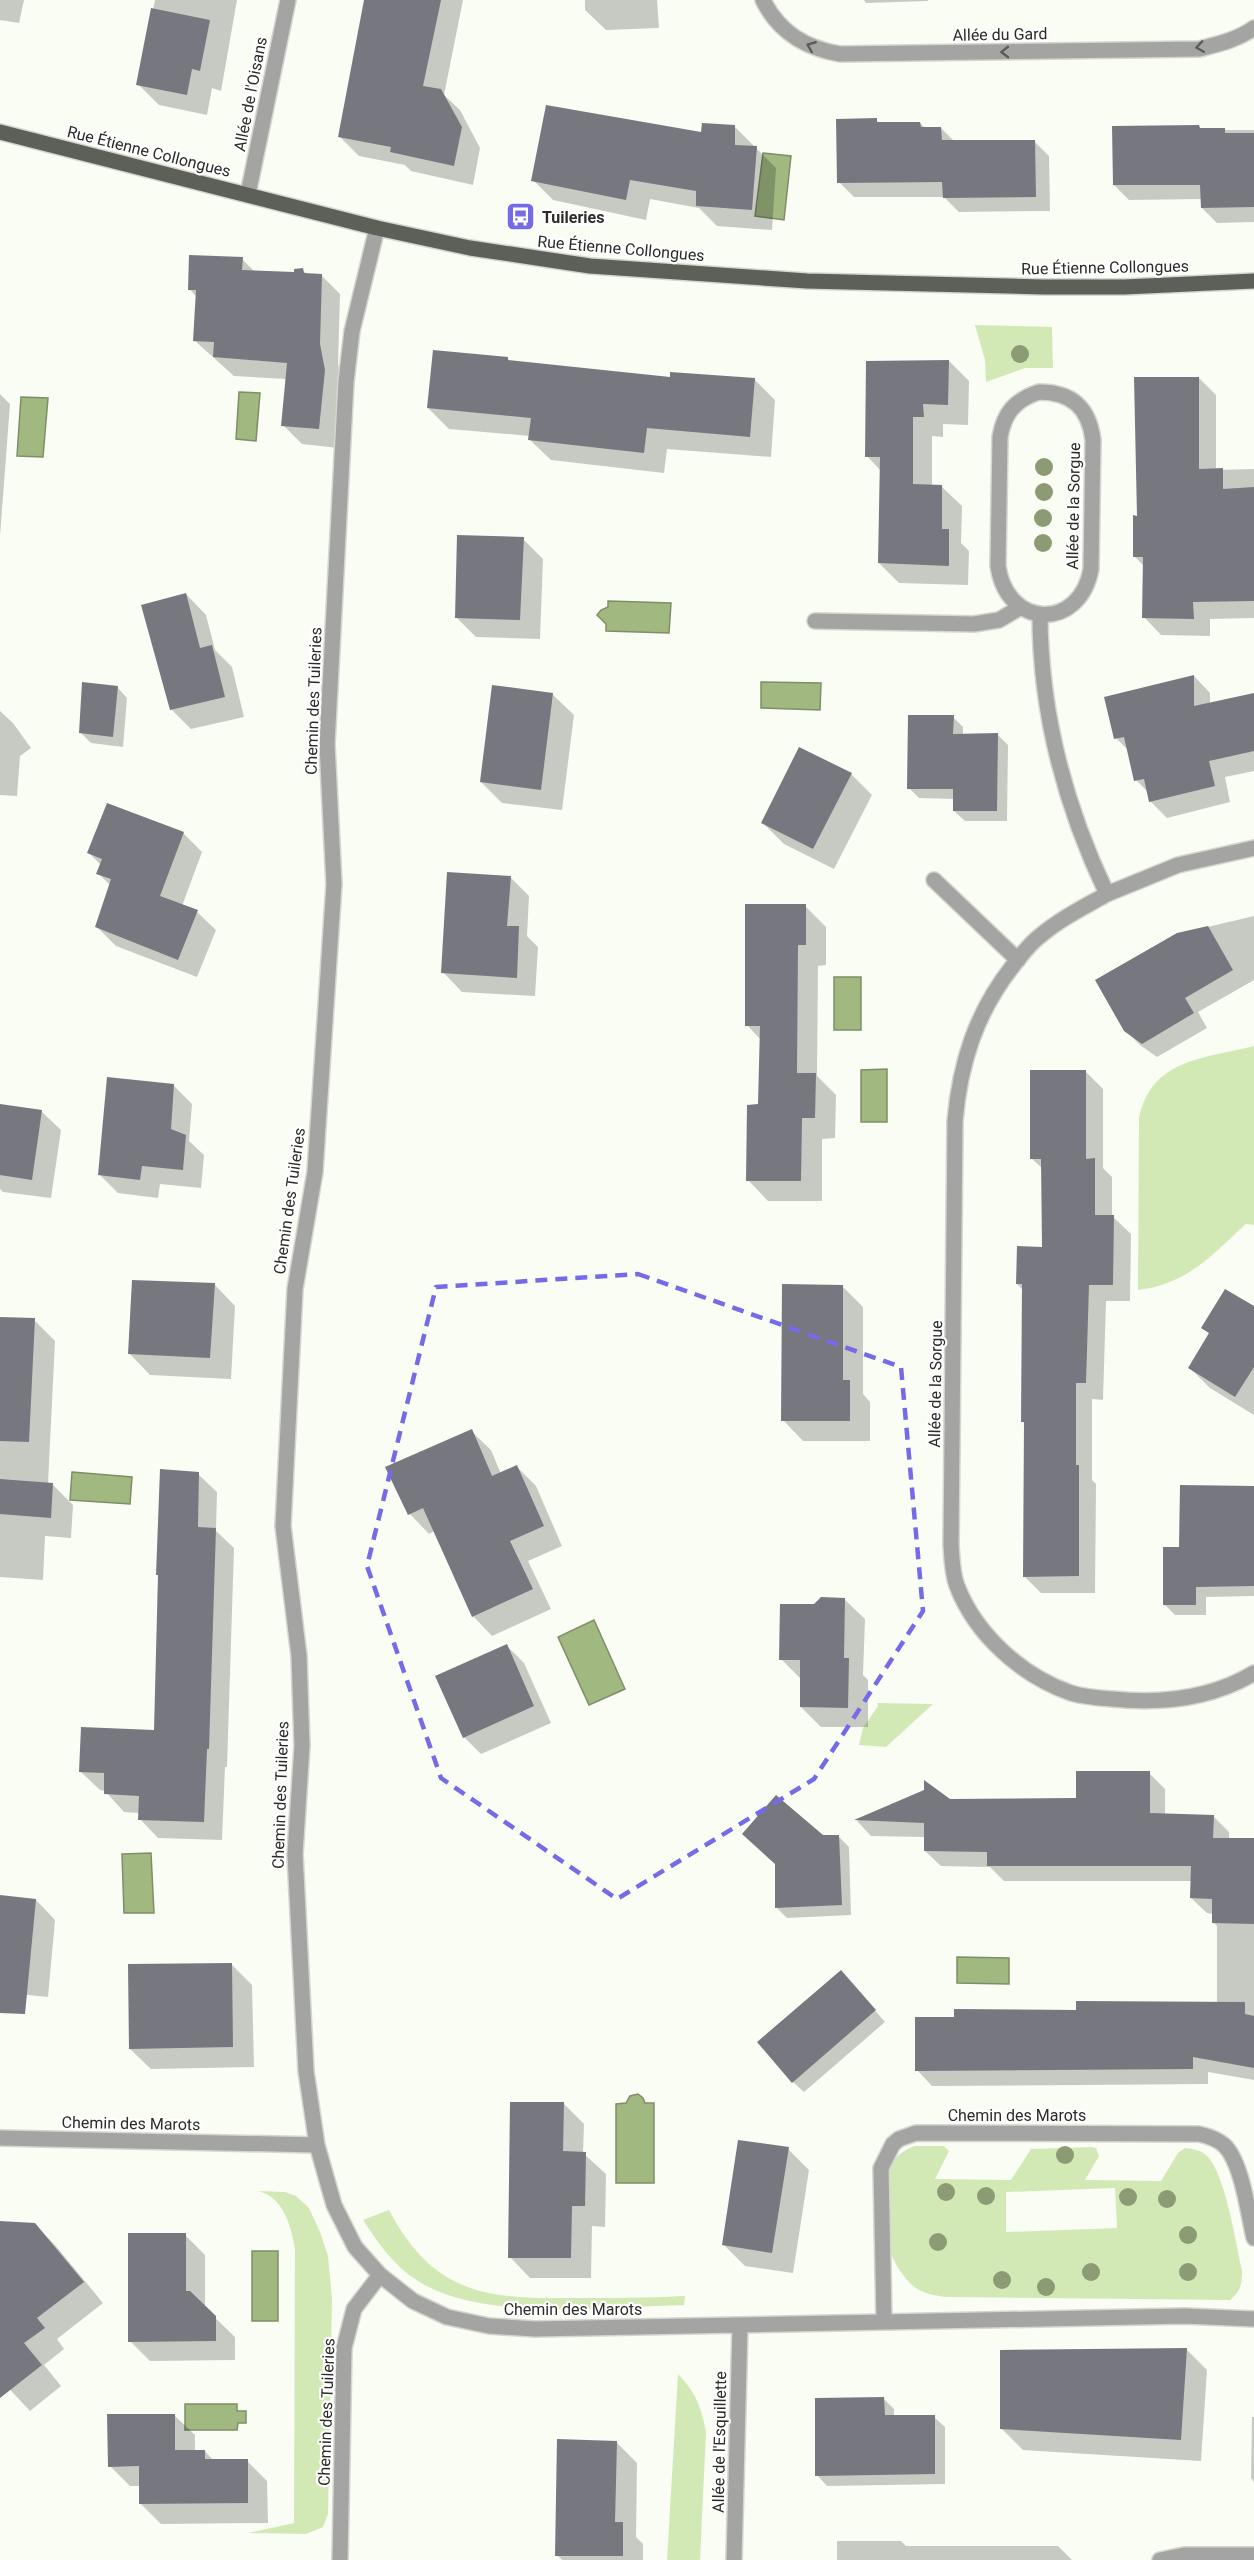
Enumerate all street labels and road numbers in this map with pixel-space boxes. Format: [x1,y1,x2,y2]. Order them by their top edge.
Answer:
street label: Allée du Gard [952,24,1048,45]
street label: Allée de l'Oisans [230,35,271,153]
street label: Rue Étienne Collongues [65,122,233,181]
street label: Rue Étienne Collongues [537,232,705,265]
street label: Rue Étienne Collongues [1021,257,1189,278]
street label: Allée de la Sorgue [1063,442,1084,570]
street label: Chemin des Tuileries [301,627,326,775]
street label: Chemin des Tuileries [270,1127,309,1276]
street label: Allée de la Sorgue [925,1320,946,1448]
street label: Chemin des Tuileries [268,1721,293,1869]
street label: Chemin des Marots [948,2106,1086,2125]
street label: Chemin des Marots [61,2113,201,2134]
street label: Chemin des Marots [504,2300,642,2319]
street label: Chemin des Tuileries [314,2338,339,2486]
street label: Allée de l'Esquillette [709,2371,730,2513]

